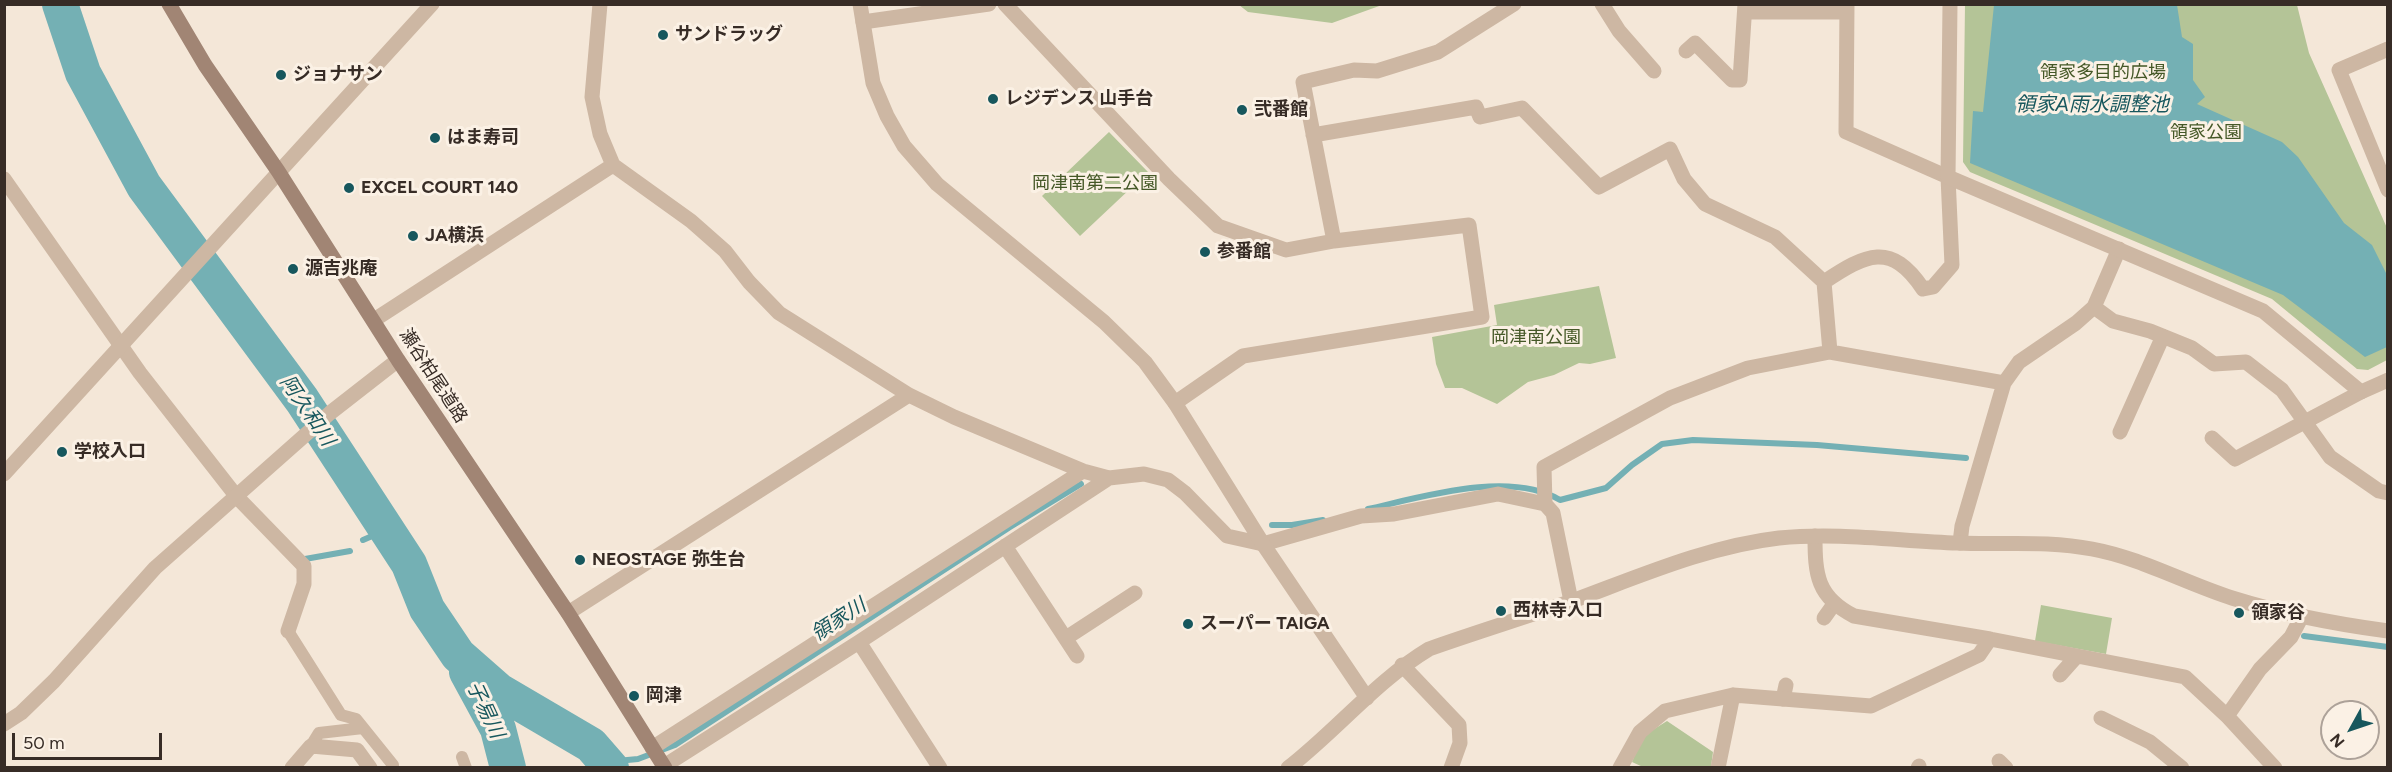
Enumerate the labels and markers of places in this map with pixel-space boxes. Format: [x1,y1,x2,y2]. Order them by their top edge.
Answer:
place label: サンドラッグ [675,24,783,46]
marker: サンドラッグ [656,28,670,42]
place label: ジョナサン [293,64,383,86]
marker: ジョナサン [274,68,288,82]
place label: レジデンス 山手台 [1005,88,1153,110]
marker: レジデンス 山手台 [986,92,1000,106]
place label: 弐番館 [1254,99,1308,121]
marker: 弐番館 [1235,103,1249,117]
place label: はま寿司 [447,127,519,149]
marker: はま寿司 [428,131,442,145]
place label: EXCEL COURT 140 [361,177,518,199]
marker: EXCEL COURT 140 [342,181,356,195]
place label: JA横浜 [425,225,484,247]
marker: JA横浜 [406,229,420,243]
place label: 参番館 [1217,241,1271,263]
marker: 参番館 [1198,245,1212,259]
place label: 源吉兆庵 [305,258,377,280]
marker: 源吉兆庵 [286,262,300,276]
place label: 学校入口 [74,441,146,463]
marker: 学校入口 [55,445,69,459]
place label: NEOSTAGE 弥生台 [592,549,745,571]
marker: NEOSTAGE 弥生台 [573,553,587,567]
place label: 西林寺入口 [1513,600,1603,622]
place label: 領家谷 [2251,602,2305,624]
marker: 西林寺入口 [1494,604,1508,618]
marker: 領家谷 [2232,606,2246,620]
place label: スーパー TAIGA [1200,613,1329,635]
marker: スーパー TAIGA [1181,617,1195,631]
place label: 岡津 [646,685,682,707]
marker: 岡津 [627,689,641,703]

